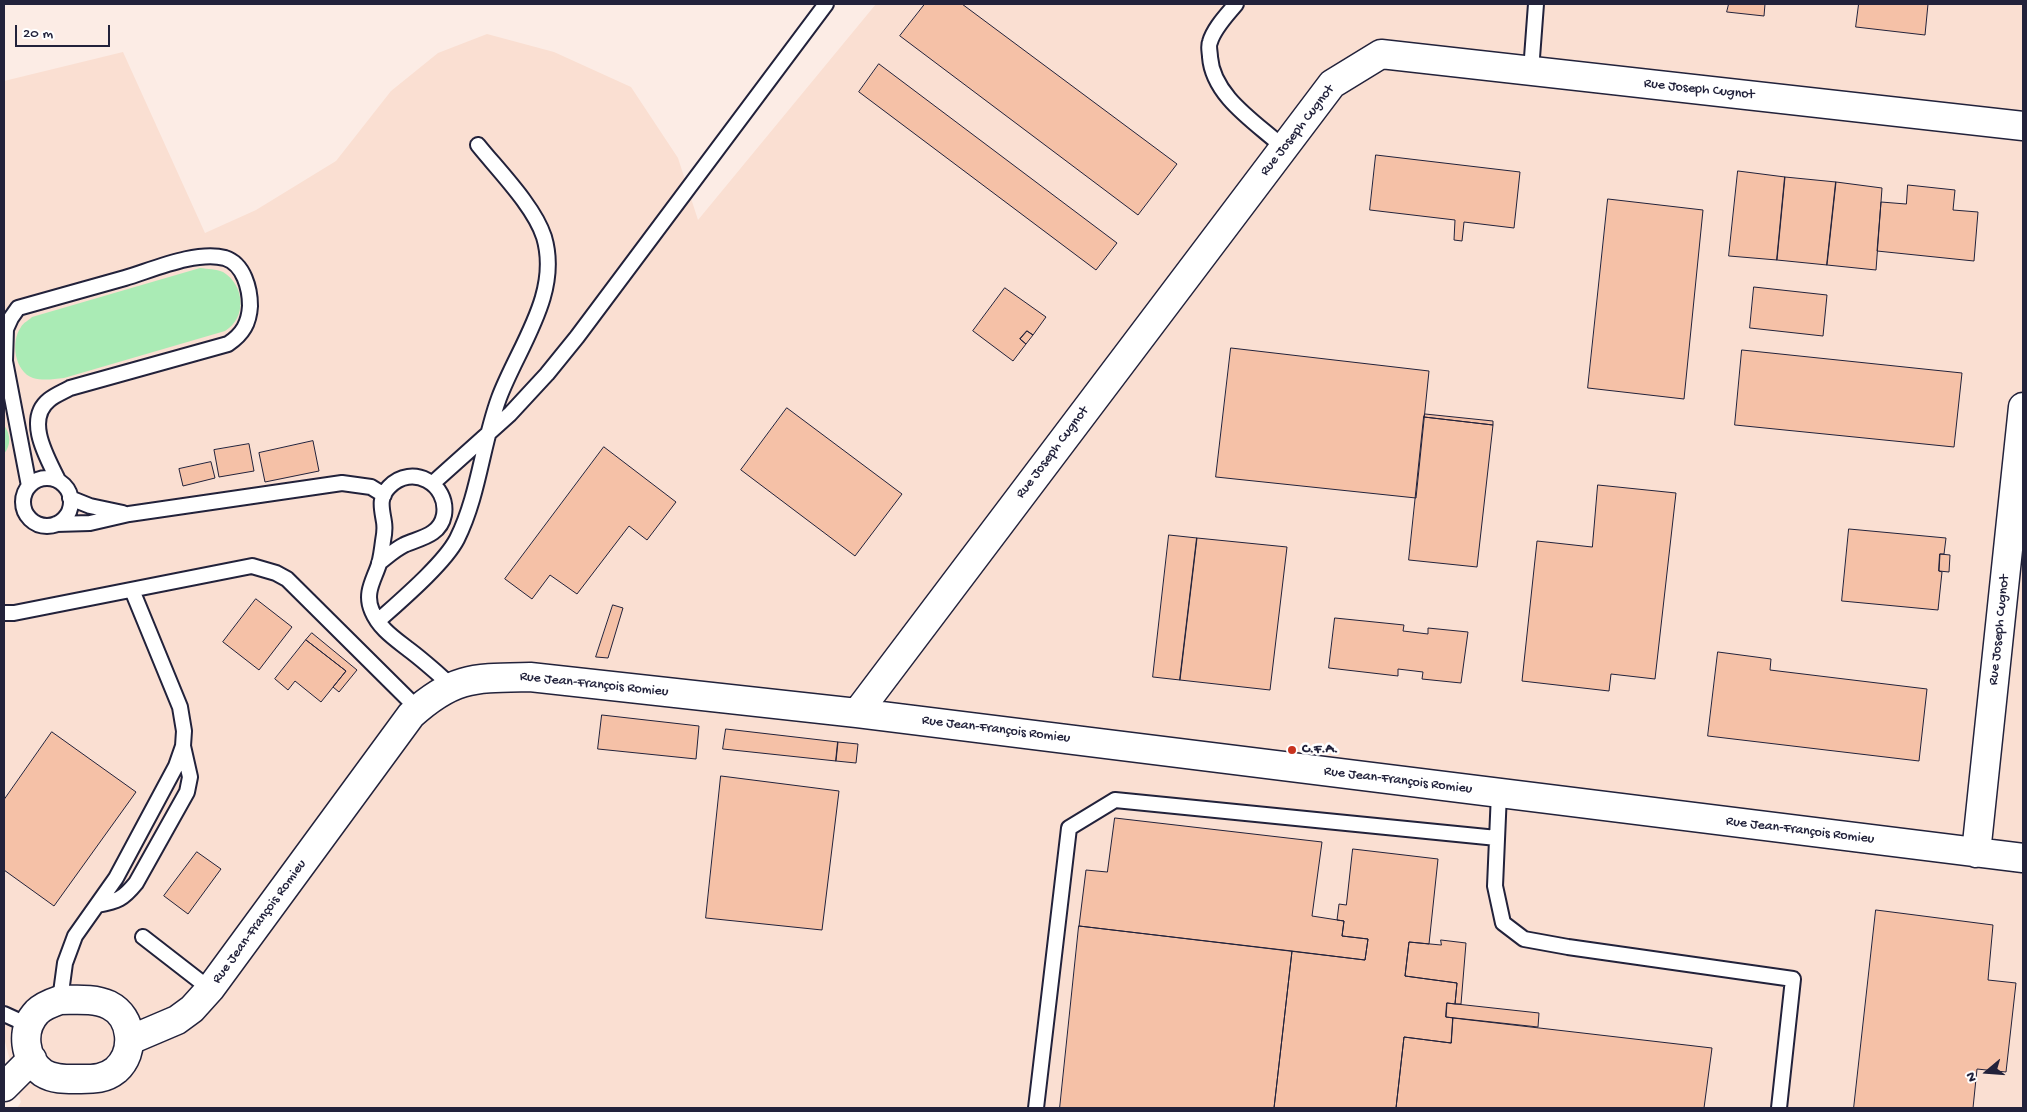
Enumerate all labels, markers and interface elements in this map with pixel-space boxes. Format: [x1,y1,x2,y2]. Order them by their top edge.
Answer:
scale bar [18,15,112,47]
text: 20 m [23,25,53,43]
street label: Rue Joseph Cugnot [1643,76,1755,104]
street label: Rue Joseph Cugnot [1257,82,1339,180]
street label: Rue Joseph Cugnot [1013,404,1093,502]
street label: Rue Joseph Cugnot [1986,574,2014,686]
street label: Rue Jean-François Romieu [519,669,669,701]
street label: Rue Jean-François Romieu [921,713,1071,747]
place label: C.F.A. [1302,742,1338,758]
marker: C.F.A. [1286,744,1298,756]
street label: Rue Jean-François Romieu [1323,764,1473,798]
street label: Rue Jean-François Romieu [1725,814,1875,848]
street label: Rue Jean-François Romieu [209,857,311,987]
north arrow [1962,1047,2012,1097]
text: N [1963,1070,1982,1084]

